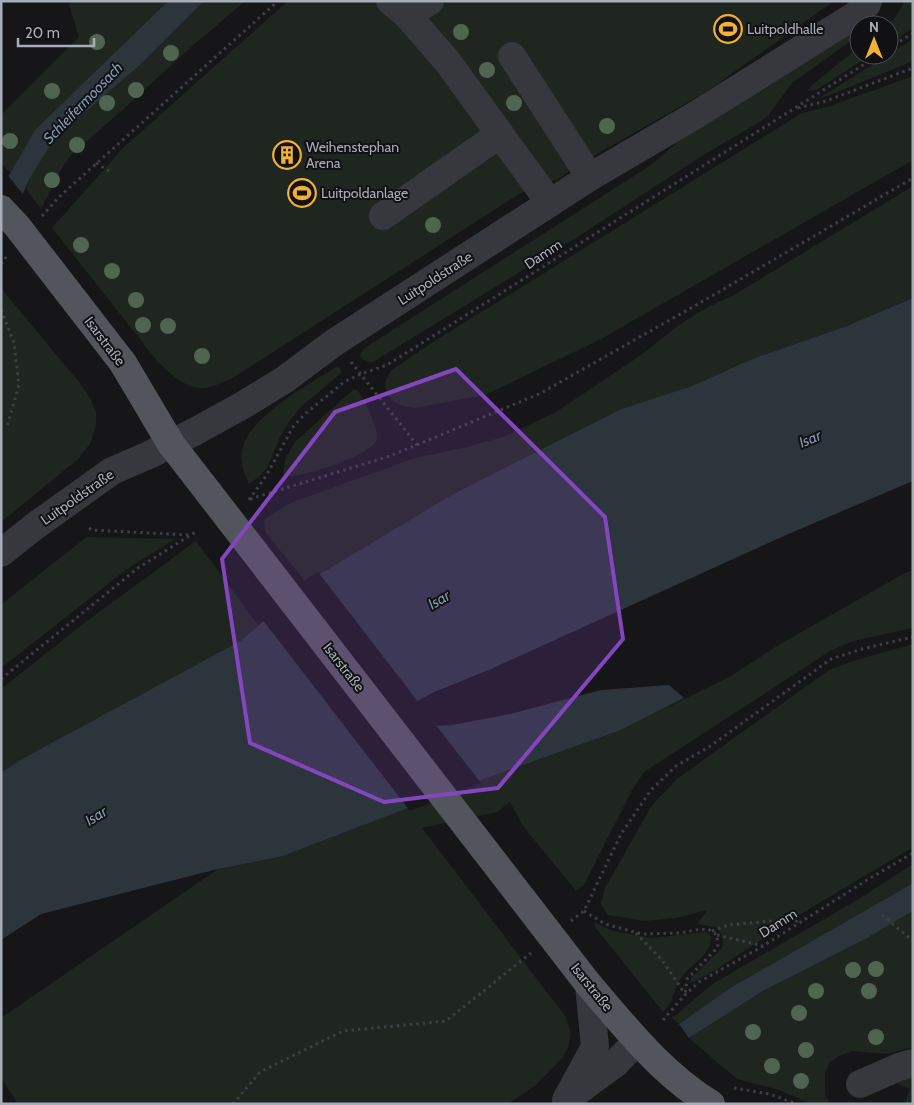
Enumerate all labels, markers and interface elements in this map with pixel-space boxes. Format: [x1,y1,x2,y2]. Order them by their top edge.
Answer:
sports icon: Luitpoldhalle [713,14,743,44]
scale bar [18,15,94,47]
north arrow [849,15,899,65]
text: N [869,18,879,36]
place label: Luitpoldhalle [747,20,823,38]
text: 20 m [25,24,60,42]
water label: Schleifermoosach [40,58,126,148]
place label: Weihenstephan Arena [306,138,399,172]
building icon: Weihenstephan Arena [272,140,302,170]
sports icon: Luitpoldanlage [287,178,317,208]
place label: Luitpoldanlage [321,184,408,202]
street label: Damm [521,235,565,273]
street label: Luitpoldstraße [394,247,476,309]
street label: Isarstraße [81,313,129,369]
water label: Isar [796,426,825,452]
street label: Luitpoldstraße [37,465,117,529]
water label: Isar [425,586,454,613]
street label: Isarstraße [319,639,369,695]
water label: Isar [82,802,111,830]
street label: Damm [756,904,800,942]
street label: Isarstraße [567,959,617,1015]

